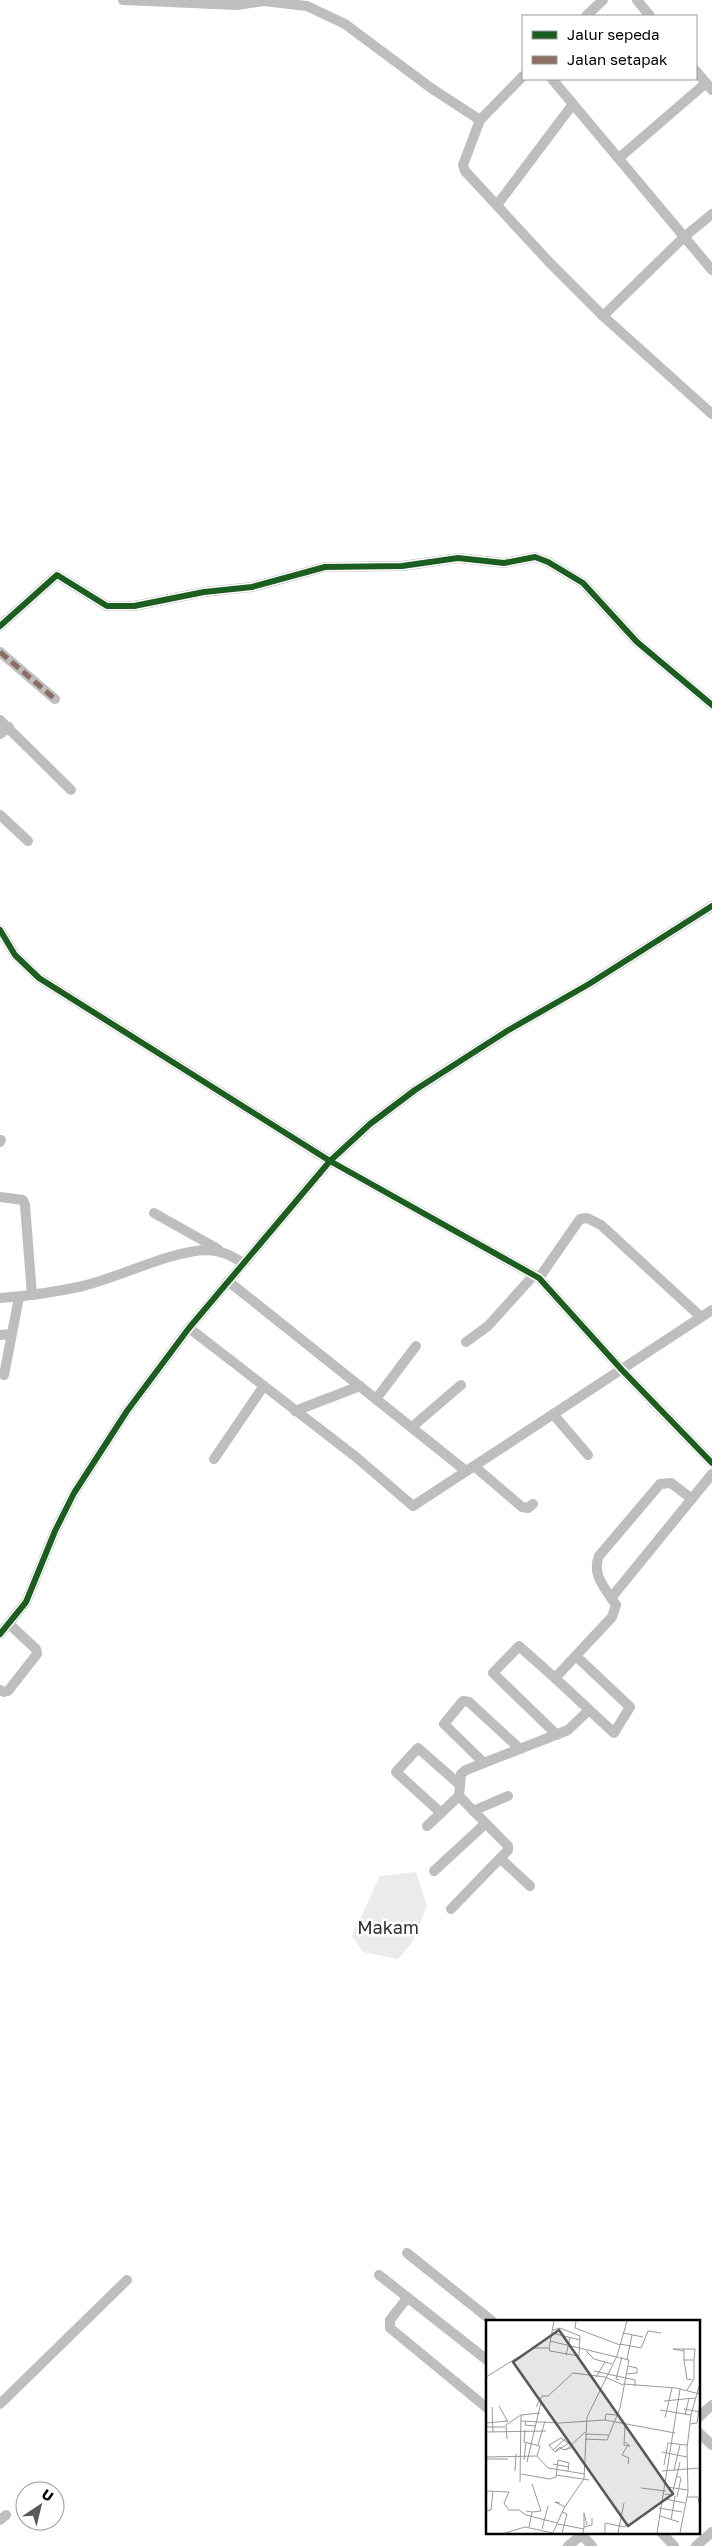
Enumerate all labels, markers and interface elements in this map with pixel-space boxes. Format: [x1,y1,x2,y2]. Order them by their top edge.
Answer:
legend [522,15,697,80]
text: Jalur sepeda [567,25,660,43]
text: Jalan setapak [567,50,668,68]
park label: Makam [357,1916,419,1938]
inset map [486,2320,700,2534]
north arrow [15,2481,65,2531]
text: U [39,2485,57,2505]

